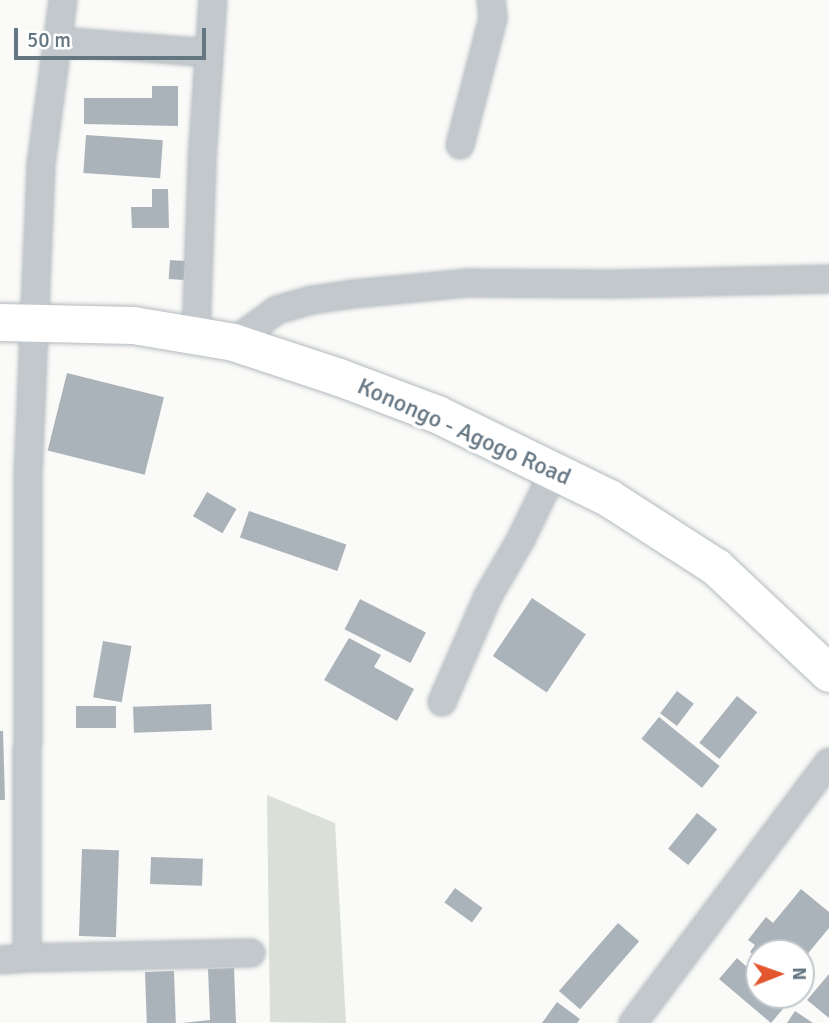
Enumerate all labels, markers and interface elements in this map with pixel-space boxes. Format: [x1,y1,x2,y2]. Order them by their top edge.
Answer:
scale bar [18,14,210,58]
text: 50 m [27,27,71,53]
street label: Konongo - Agogo Road [353,372,575,492]
north arrow [745,939,815,1009]
text: N [787,967,811,980]

